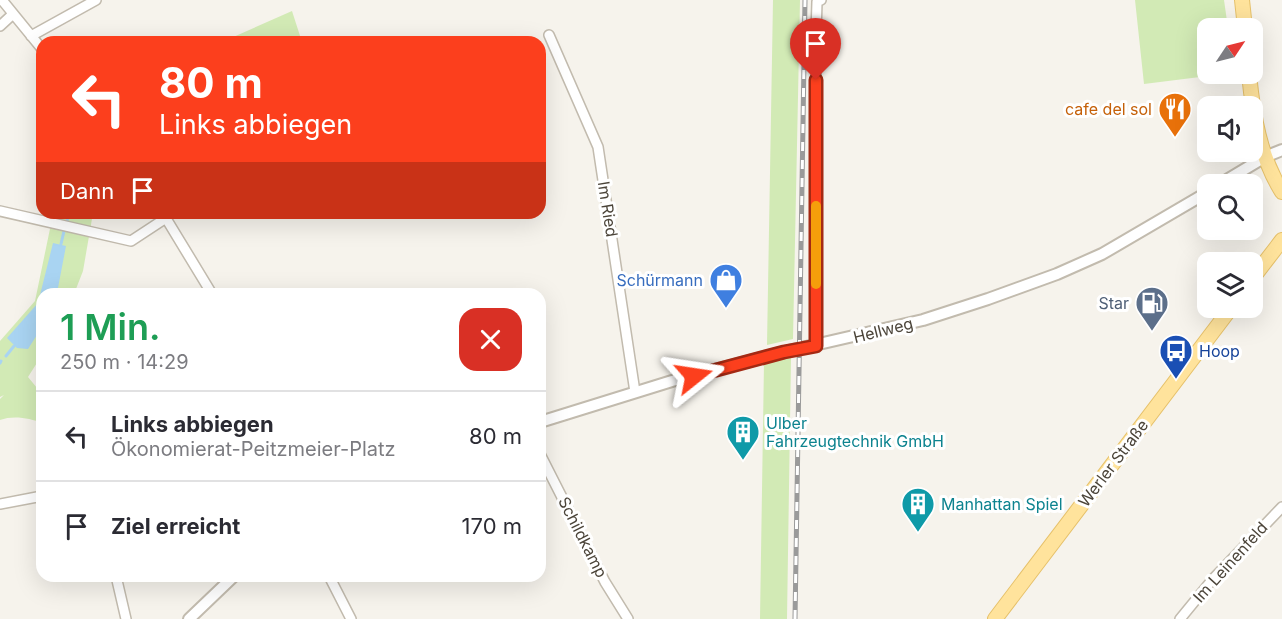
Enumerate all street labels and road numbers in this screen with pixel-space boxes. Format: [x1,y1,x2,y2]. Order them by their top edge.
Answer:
street label: Im Ried [594,180,622,238]
street label: Hellweg [851,313,915,347]
street label: Werler Straße [1074,415,1152,511]
street label: Schildkamp [554,493,612,581]
street label: Im Leinenfeld [1189,518,1271,606]

